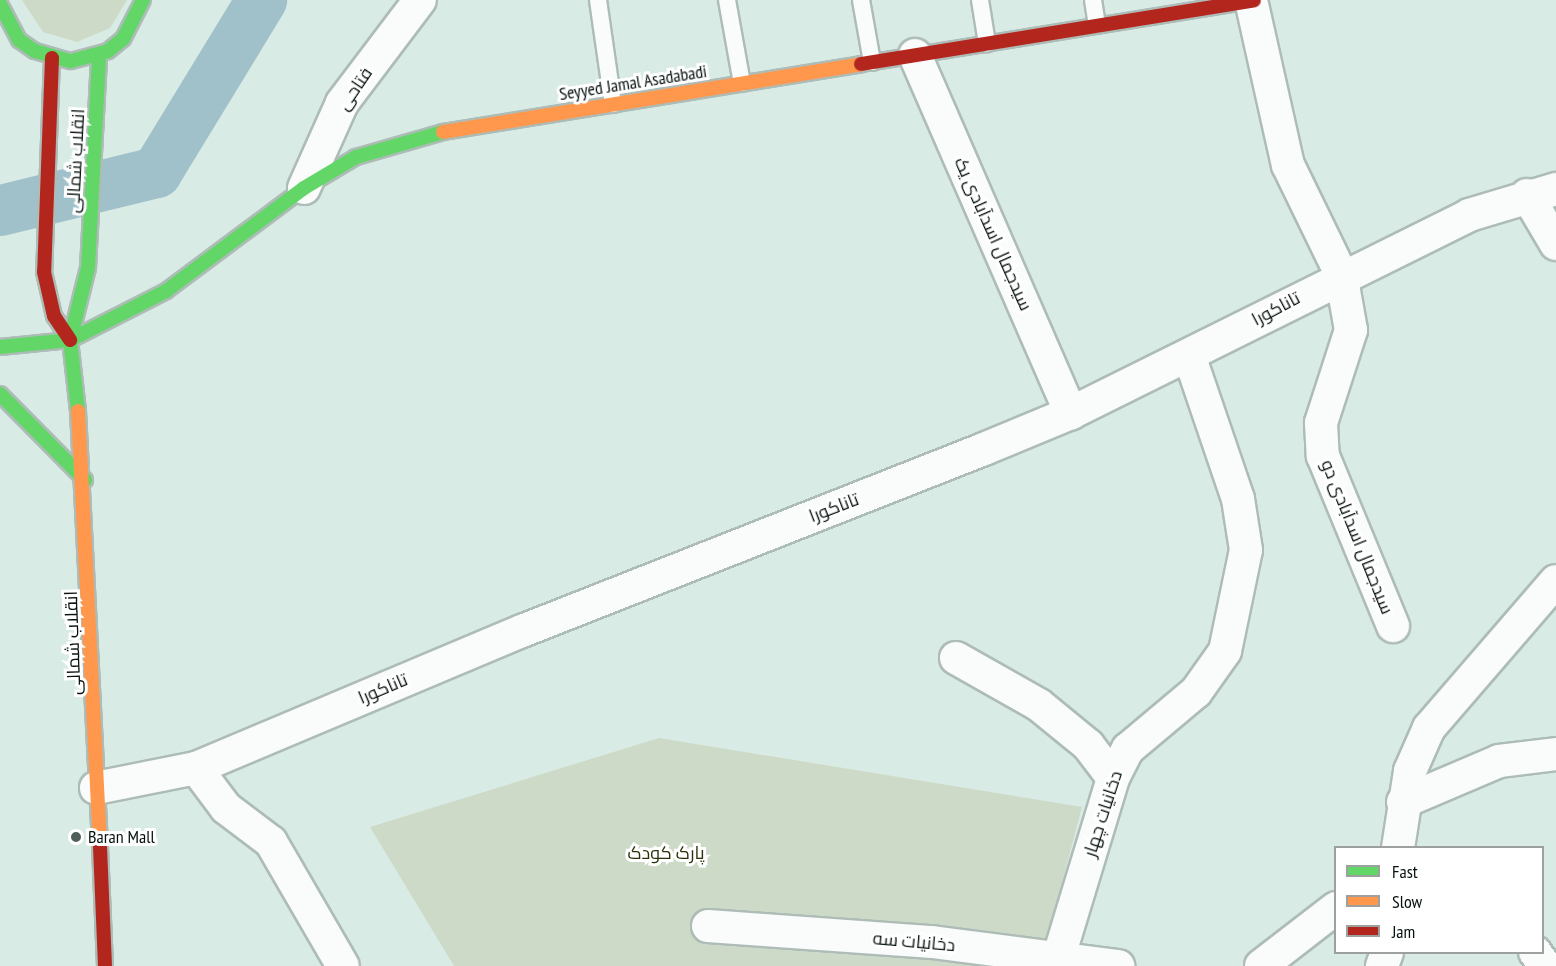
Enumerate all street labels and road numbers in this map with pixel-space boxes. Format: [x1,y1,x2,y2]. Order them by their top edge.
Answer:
street label: Seyyed Jamal Asadabadi [557,61,709,105]
street label: فتاحی [333,63,377,115]
street label: انقلاب شمالی [62,108,90,214]
street label: سیدجمال اسدآبادی یک [949,154,1037,314]
street label: تاناکورا [1248,287,1304,331]
street label: سیدجمال اسدآبادی دو [1316,457,1398,617]
street label: تاناکورا [806,489,862,527]
street label: انقلاب شمالی [60,590,86,696]
street label: تاناکورا [355,669,411,709]
street label: دخانیات چهار [1079,768,1127,860]
street label: دخانیات سه [872,928,956,956]

